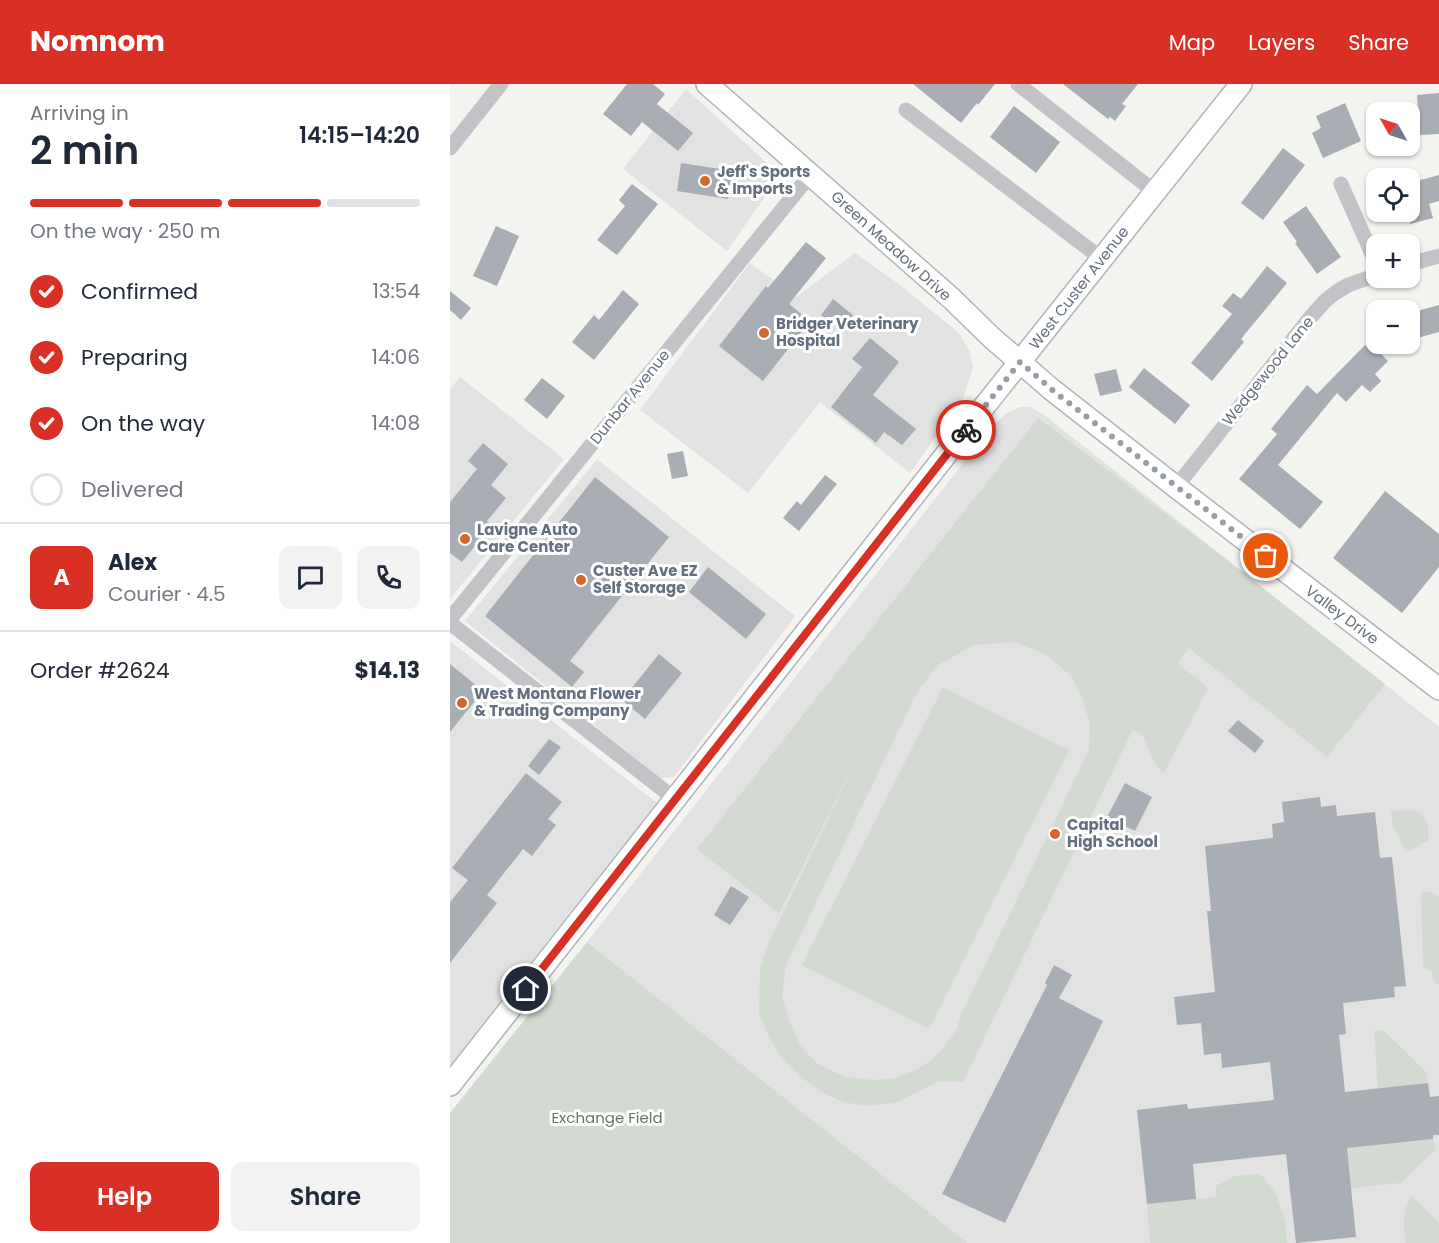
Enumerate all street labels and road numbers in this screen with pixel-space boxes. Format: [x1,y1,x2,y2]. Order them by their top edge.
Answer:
street label: Green Meadow Drive [827,186,956,305]
street label: West Custer Avenue [1024,222,1133,354]
street label: Wedgewood Lane [1217,312,1318,430]
street label: Dunbar Avenue [585,345,674,448]
street label: Valley Drive [1301,580,1383,649]

